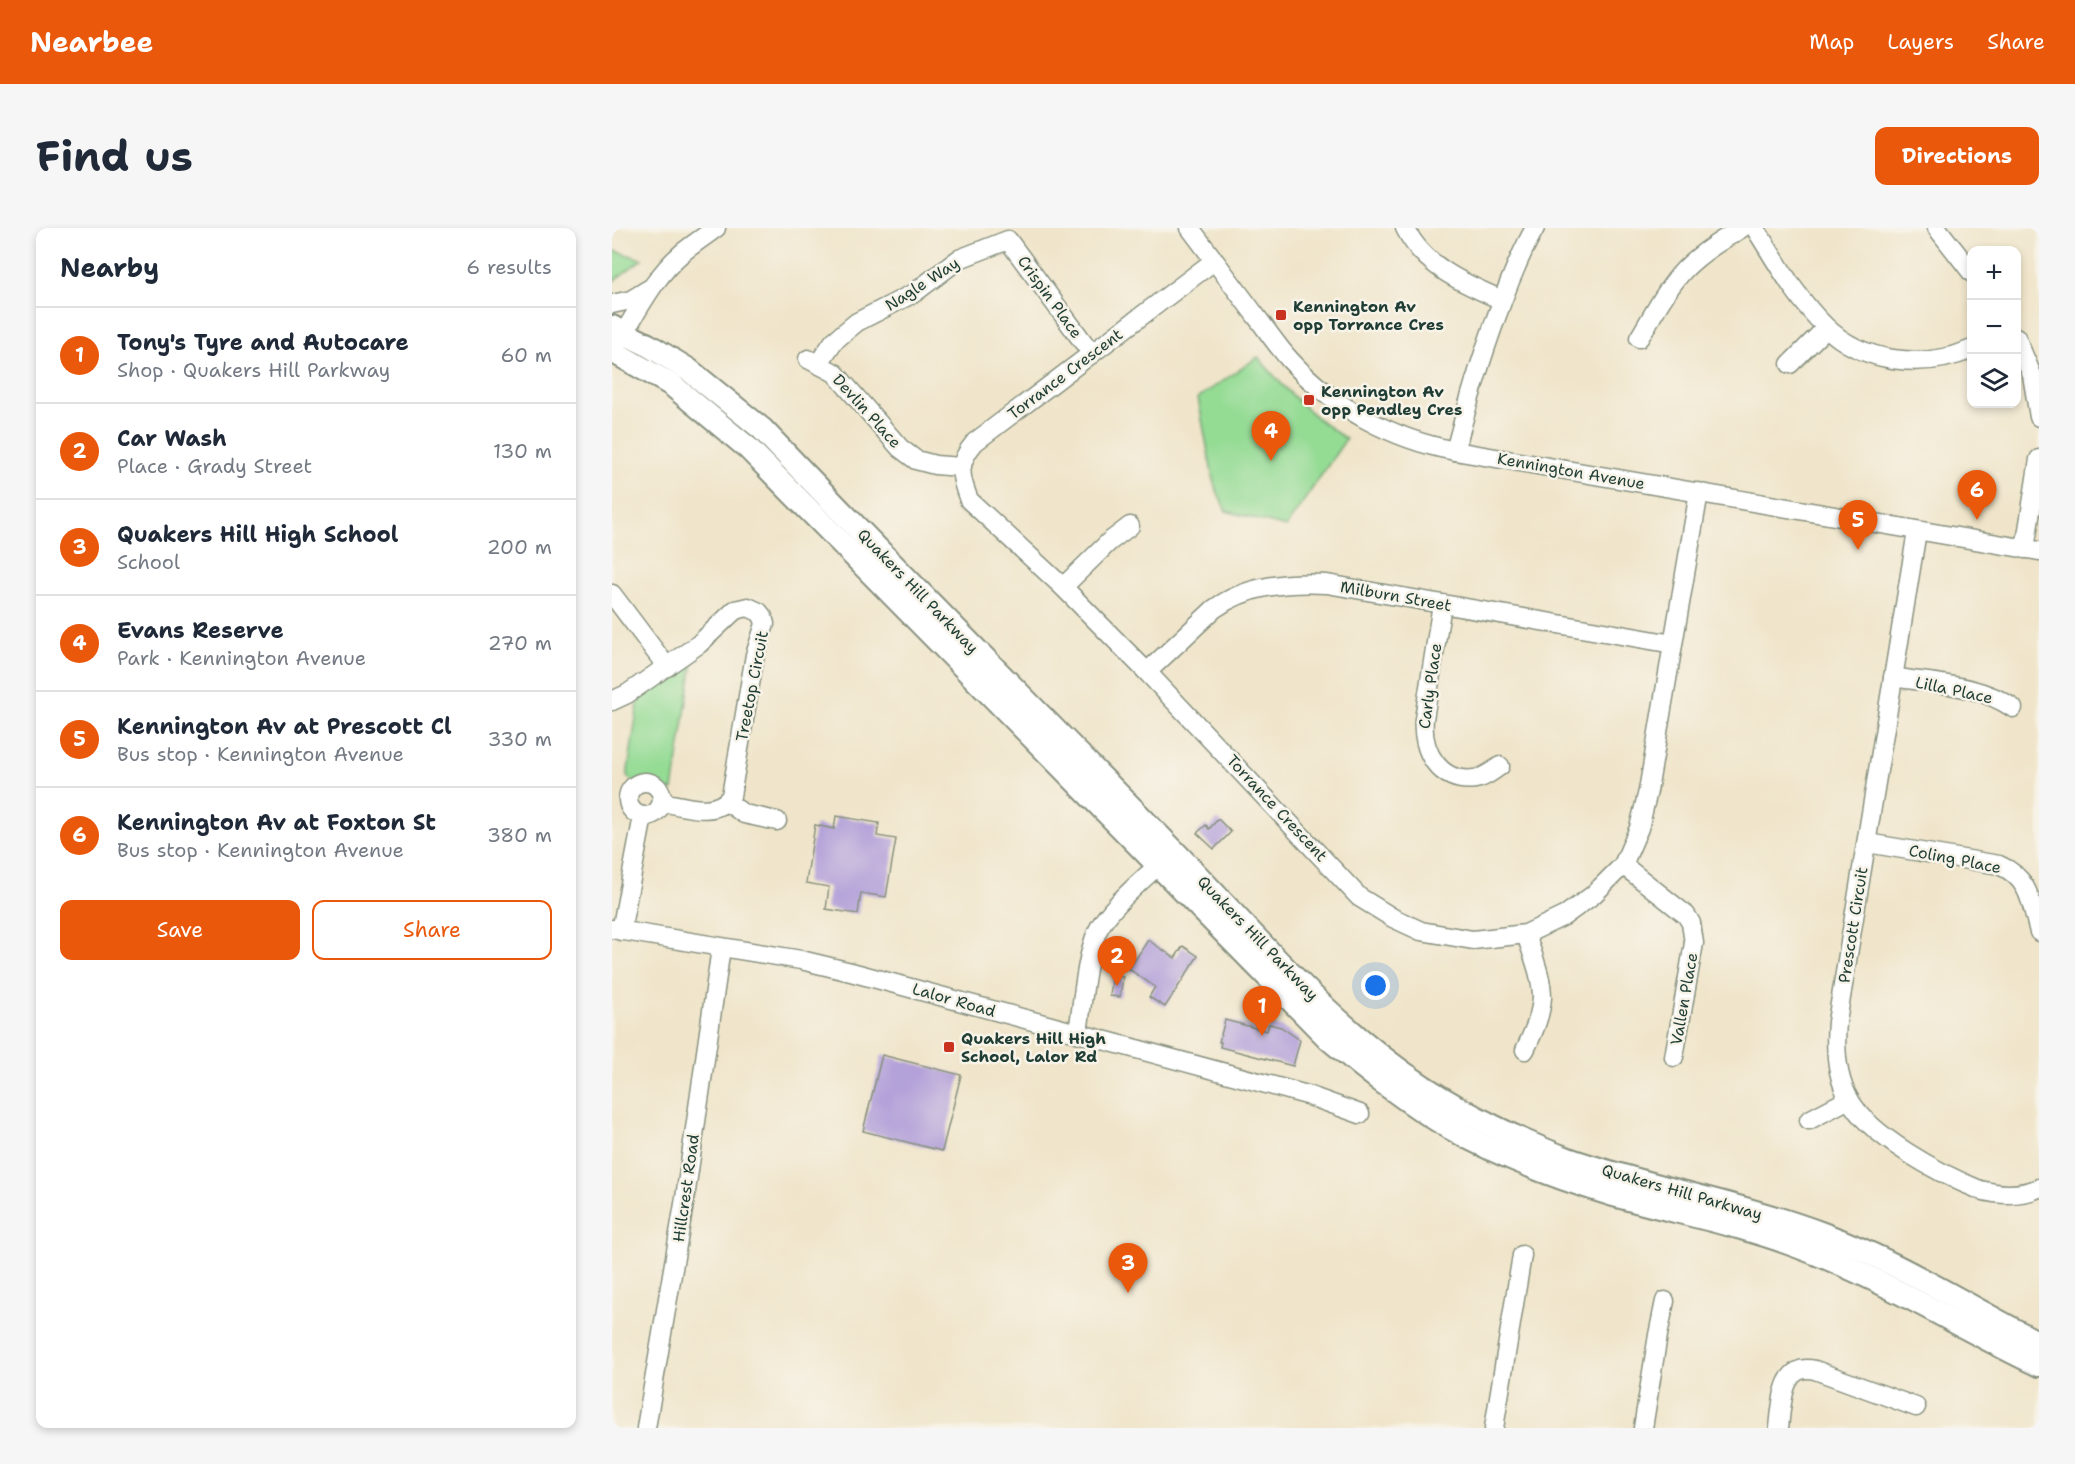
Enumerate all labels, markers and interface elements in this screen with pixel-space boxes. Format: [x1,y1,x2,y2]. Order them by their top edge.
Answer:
text: Nearbee [30,23,153,61]
text: Map [1809,28,1854,56]
text: Layers [1887,28,1954,56]
text: Share [1987,28,2045,56]
button: Directions [1875,127,2039,185]
text: Find us [36,128,193,184]
map controls [1967,246,2021,408]
button: + [1967,246,2021,300]
text: Nearby [60,250,159,285]
street label: Crispin Place [1013,251,1087,343]
street label: Nagle Way [881,252,963,316]
text: 6 results [466,254,552,280]
place label: Kennington Av opp Torrance Cres [1293,296,1444,335]
button: − [1967,300,2021,354]
marker: Kennington Av opp Torrance Cres [1274,308,1288,322]
street label: Torrance Crescent [1003,324,1127,424]
text: Tony's Tyre and Autocare [117,328,409,357]
text: 1 [75,342,84,368]
text: 60 m [500,342,552,368]
button: layers [1967,354,2021,408]
text: Shop · Quakers Hill Parkway [117,357,390,383]
street label: Devlin Place [828,369,906,453]
place label: Kennington Av opp Pendley Cres [1321,381,1463,420]
marker: Kennington Av opp Pendley Cres [1302,393,1316,407]
pin: 4 [1252,412,1290,461]
text: Car Wash [117,424,227,453]
text: 2 [73,438,87,464]
text: 130 m [493,438,552,464]
street label: Kennington Avenue [1496,448,1646,494]
text: Place · Grady Street [117,453,312,479]
pin: 6 [1958,470,1996,520]
pin: 5 [1838,500,1878,550]
text: Quakers Hill High School [117,520,399,549]
street label: Quakers Hill Parkway [853,524,983,658]
text: 3 [73,534,87,560]
text: 200 m [487,534,552,560]
text: School [117,549,180,575]
street label: Milburn Street [1339,576,1453,616]
text: Evans Reserve [117,616,284,645]
street label: Treetop Circuit [731,629,773,743]
text: 4 [73,630,87,656]
text: 270 m [488,630,552,656]
street label: Carly Place [1414,642,1446,730]
text: Park · Kennington Avenue [117,645,366,671]
street label: Lilla Place [1913,672,1995,708]
text: Kennington Av at Prescott Cl [117,712,452,741]
text: 5 [73,726,86,752]
text: 330 m [488,726,552,752]
text: Bus stop · Kennington Avenue [117,741,404,767]
street label: Torrance Crescent [1222,750,1332,866]
text: Kennington Av at Foxton St [117,808,436,837]
text: 6 [73,822,87,848]
text: 380 m [487,822,552,848]
text: Bus stop · Kennington Avenue [117,837,404,863]
street label: Coling Place [1907,840,2003,878]
street label: Prescott Circuit [1833,865,1873,985]
street label: Quakers Hill Parkway [1193,871,1323,1005]
button: Save [60,900,300,960]
button: Share [312,900,552,960]
pin: 2 [1098,936,1136,986]
street label: Vallen Place [1666,951,1702,1047]
your location [1361,971,1390,1000]
street label: Lalor Road [910,978,998,1022]
pin: 1 [1242,986,1282,1036]
place label: Quakers Hill High School, Lalor Rd [961,1028,1106,1067]
marker: Quakers Hill High School, Lalor Rd [942,1040,956,1054]
street label: Hillcrest Road [668,1133,704,1243]
street label: Quakers Hill Parkway [1599,1159,1765,1225]
pin: 3 [1108,1244,1148,1293]

